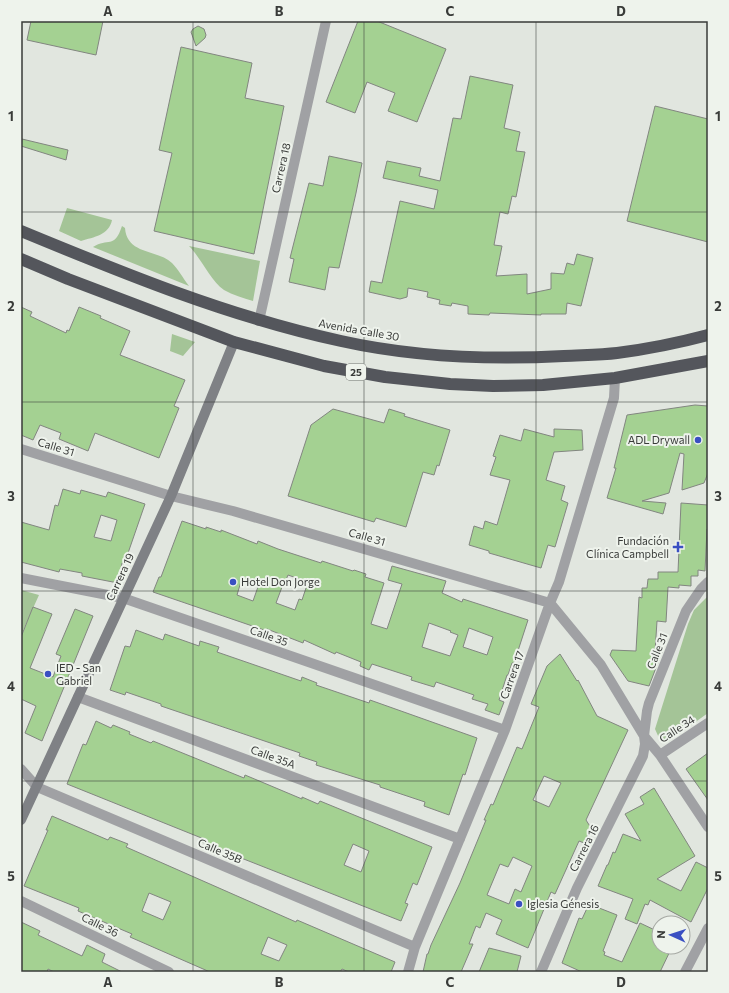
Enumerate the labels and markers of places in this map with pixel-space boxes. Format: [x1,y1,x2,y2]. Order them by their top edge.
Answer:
place label: ADL Drywall [628,433,690,446]
marker: ADL Drywall [693,435,703,445]
place label: Fundación Clínica Campbell [586,534,669,560]
marker: Fundación Clínica Campbell [672,541,684,553]
place label: Hotel Don Jorge [241,575,320,589]
marker: Hotel Don Jorge [228,577,238,587]
place label: IED - San Gabriel [56,661,101,687]
marker: IED - San Gabriel [43,669,53,679]
place label: Iglesia Génesis [527,897,599,910]
marker: Iglesia Génesis [514,899,524,909]

